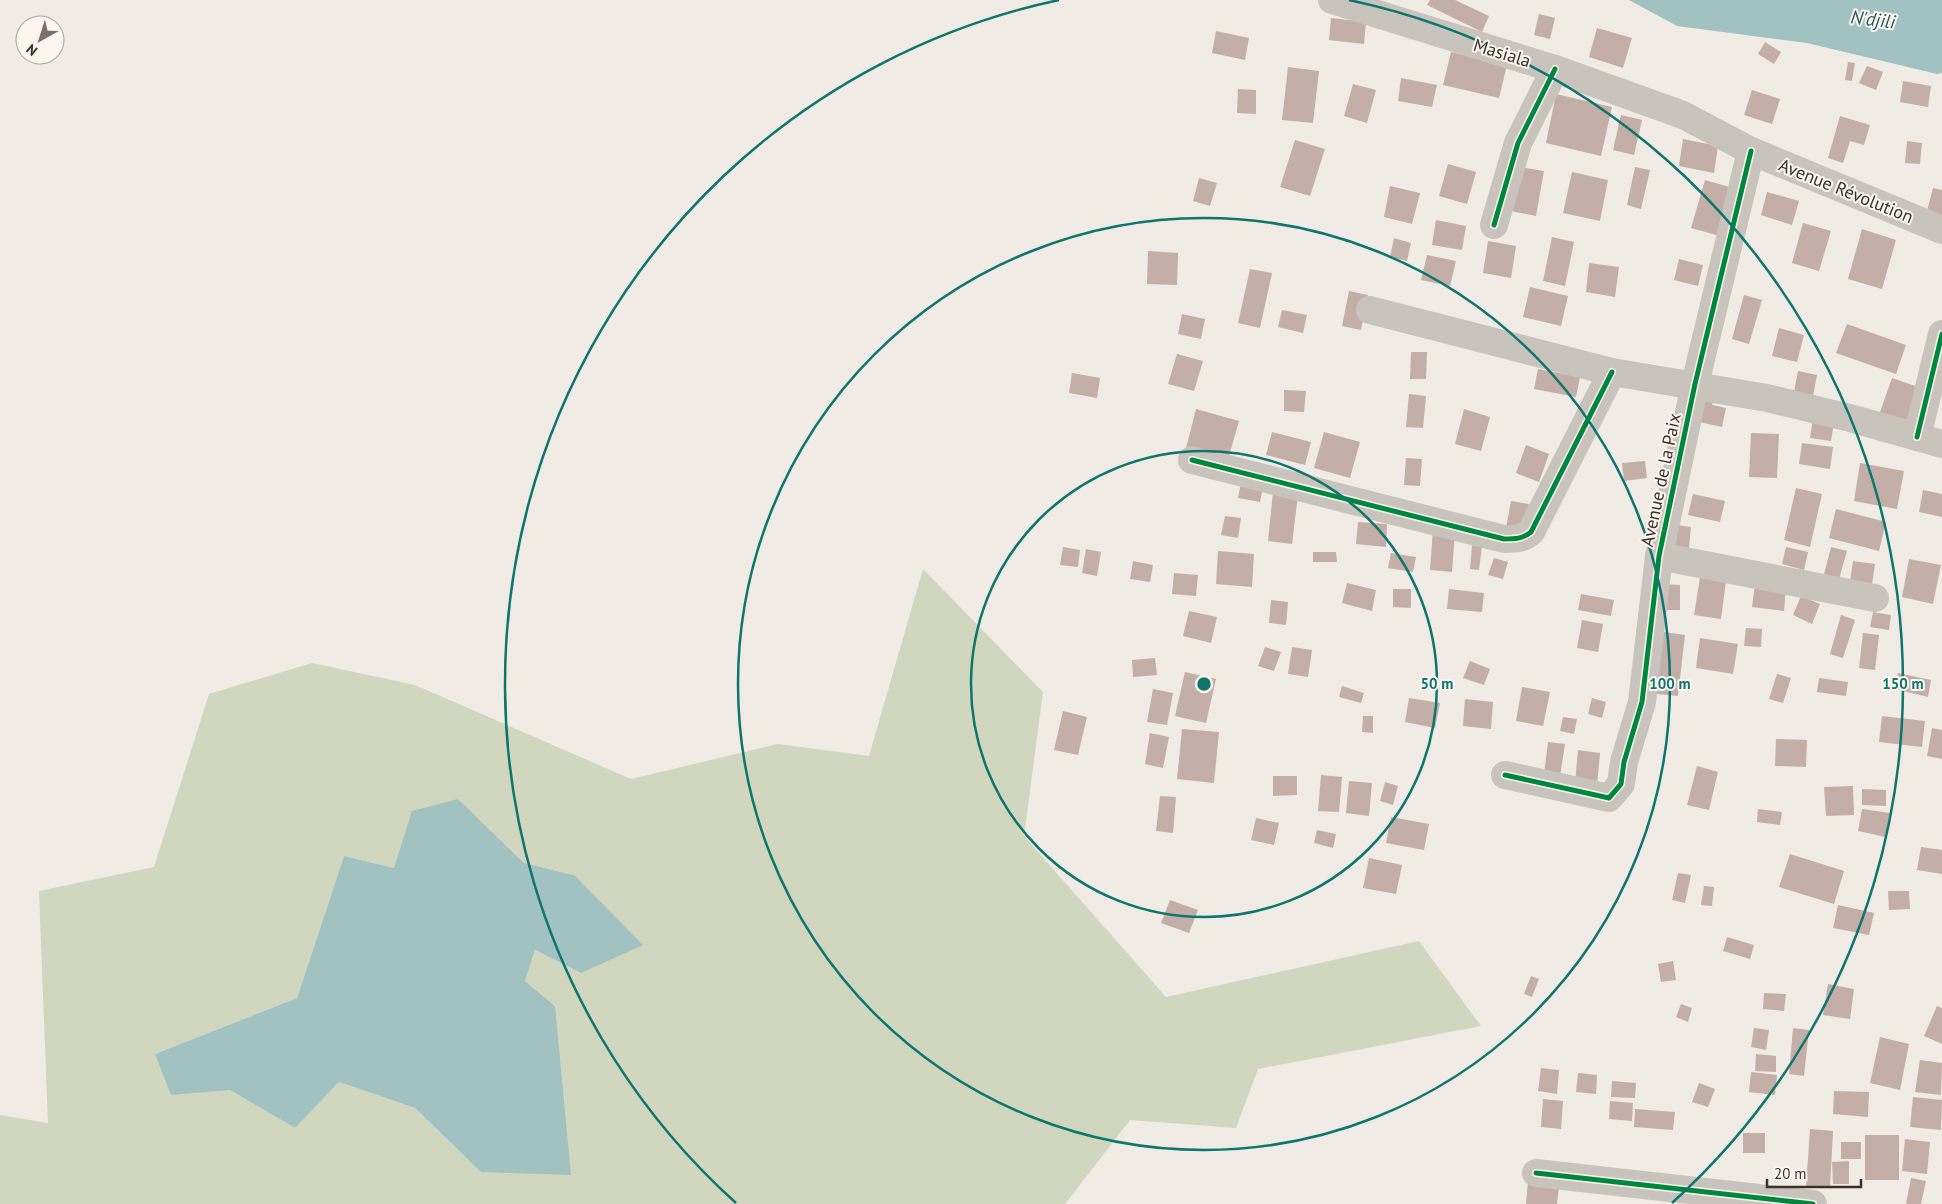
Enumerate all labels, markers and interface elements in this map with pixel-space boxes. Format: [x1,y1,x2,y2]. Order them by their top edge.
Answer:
water label: N'djili [1849,4,1898,34]
north arrow [15,15,65,65]
street label: Masiala [1471,33,1534,72]
text: N [23,40,41,60]
street label: Avenue Révolution [1776,153,1917,228]
street label: Avenue de la Paix [1635,411,1686,549]
text: 50 m [1421,674,1453,693]
text: 100 m [1649,674,1691,693]
text: 150 m [1882,674,1924,693]
centre of rings [1195,675,1213,693]
scale bar [1767,1156,1861,1188]
text: 20 m [1774,1164,1807,1183]

